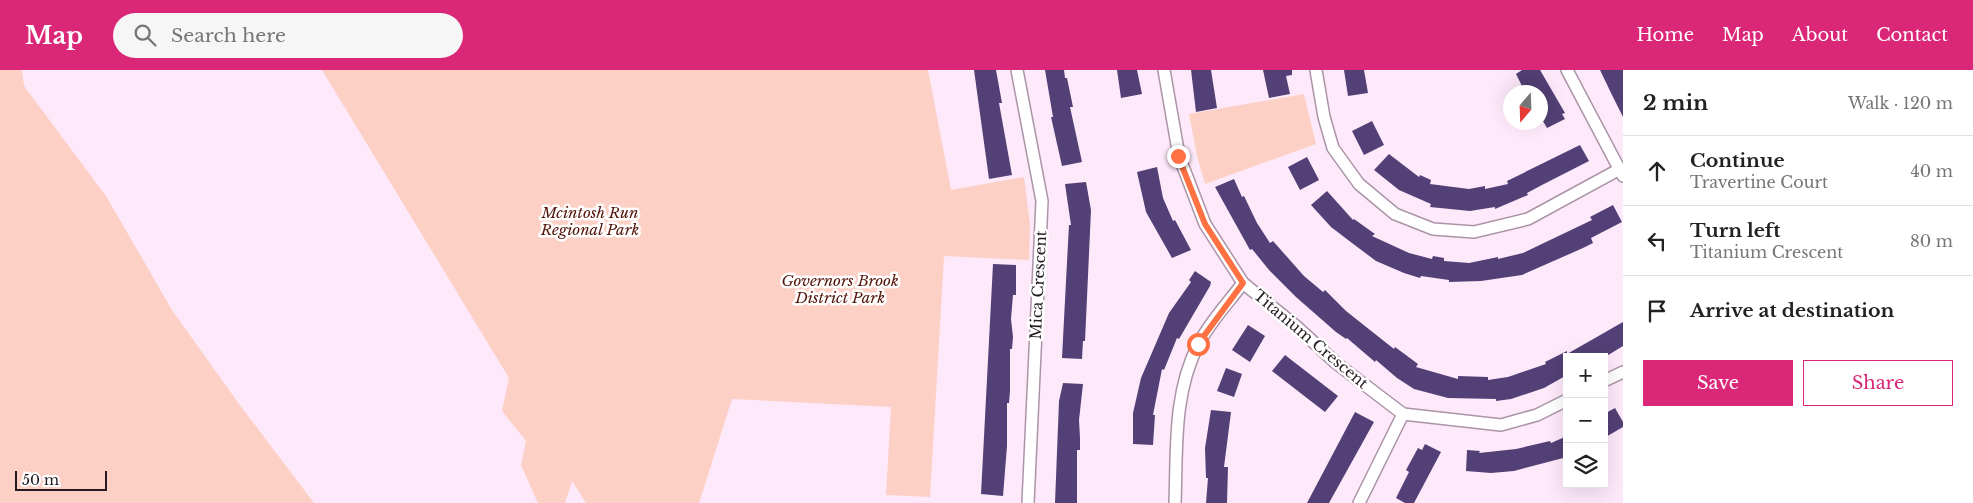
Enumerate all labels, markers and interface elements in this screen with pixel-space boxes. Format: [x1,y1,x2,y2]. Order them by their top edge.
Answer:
search box [113,13,463,58]
text: Map [25,21,83,50]
icon: search [131,21,159,49]
text: Search here [171,24,286,47]
text: Home [1636,24,1694,46]
text: Map [1722,24,1764,46]
text: About [1792,24,1848,46]
text: Contact [1876,24,1948,46]
north arrow [1503,85,1548,130]
text: 2 min [1643,90,1708,116]
text: Walk · 120 m [1848,93,1953,113]
route end [1167,145,1190,168]
text: Continue [1690,149,1785,172]
icon: ahead [1643,157,1671,185]
text: 40 m [1910,161,1953,181]
text: Travertine Court [1690,172,1828,192]
park label: Mcintosh Run Regional Park [540,203,639,239]
text: Turn left [1690,219,1781,242]
icon: left [1643,227,1671,255]
street label: Mica Crescent [1026,230,1050,340]
text: 80 m [1910,231,1953,251]
text: Titanium Crescent [1690,242,1843,262]
park label: Governors Brook District Park [781,271,899,307]
street label: Titanium Crescent [1250,286,1372,393]
icon: arrive [1643,297,1671,325]
text: Arrive at destination [1690,299,1894,322]
route start [1187,333,1210,356]
map controls [1563,353,1608,488]
button: + [1563,353,1608,398]
button: Save [1643,360,1793,406]
button: Share [1803,360,1953,406]
button: − [1563,398,1608,443]
button: layers [1563,443,1608,488]
scale bar [15,468,108,491]
text: 50 m [22,471,59,489]

